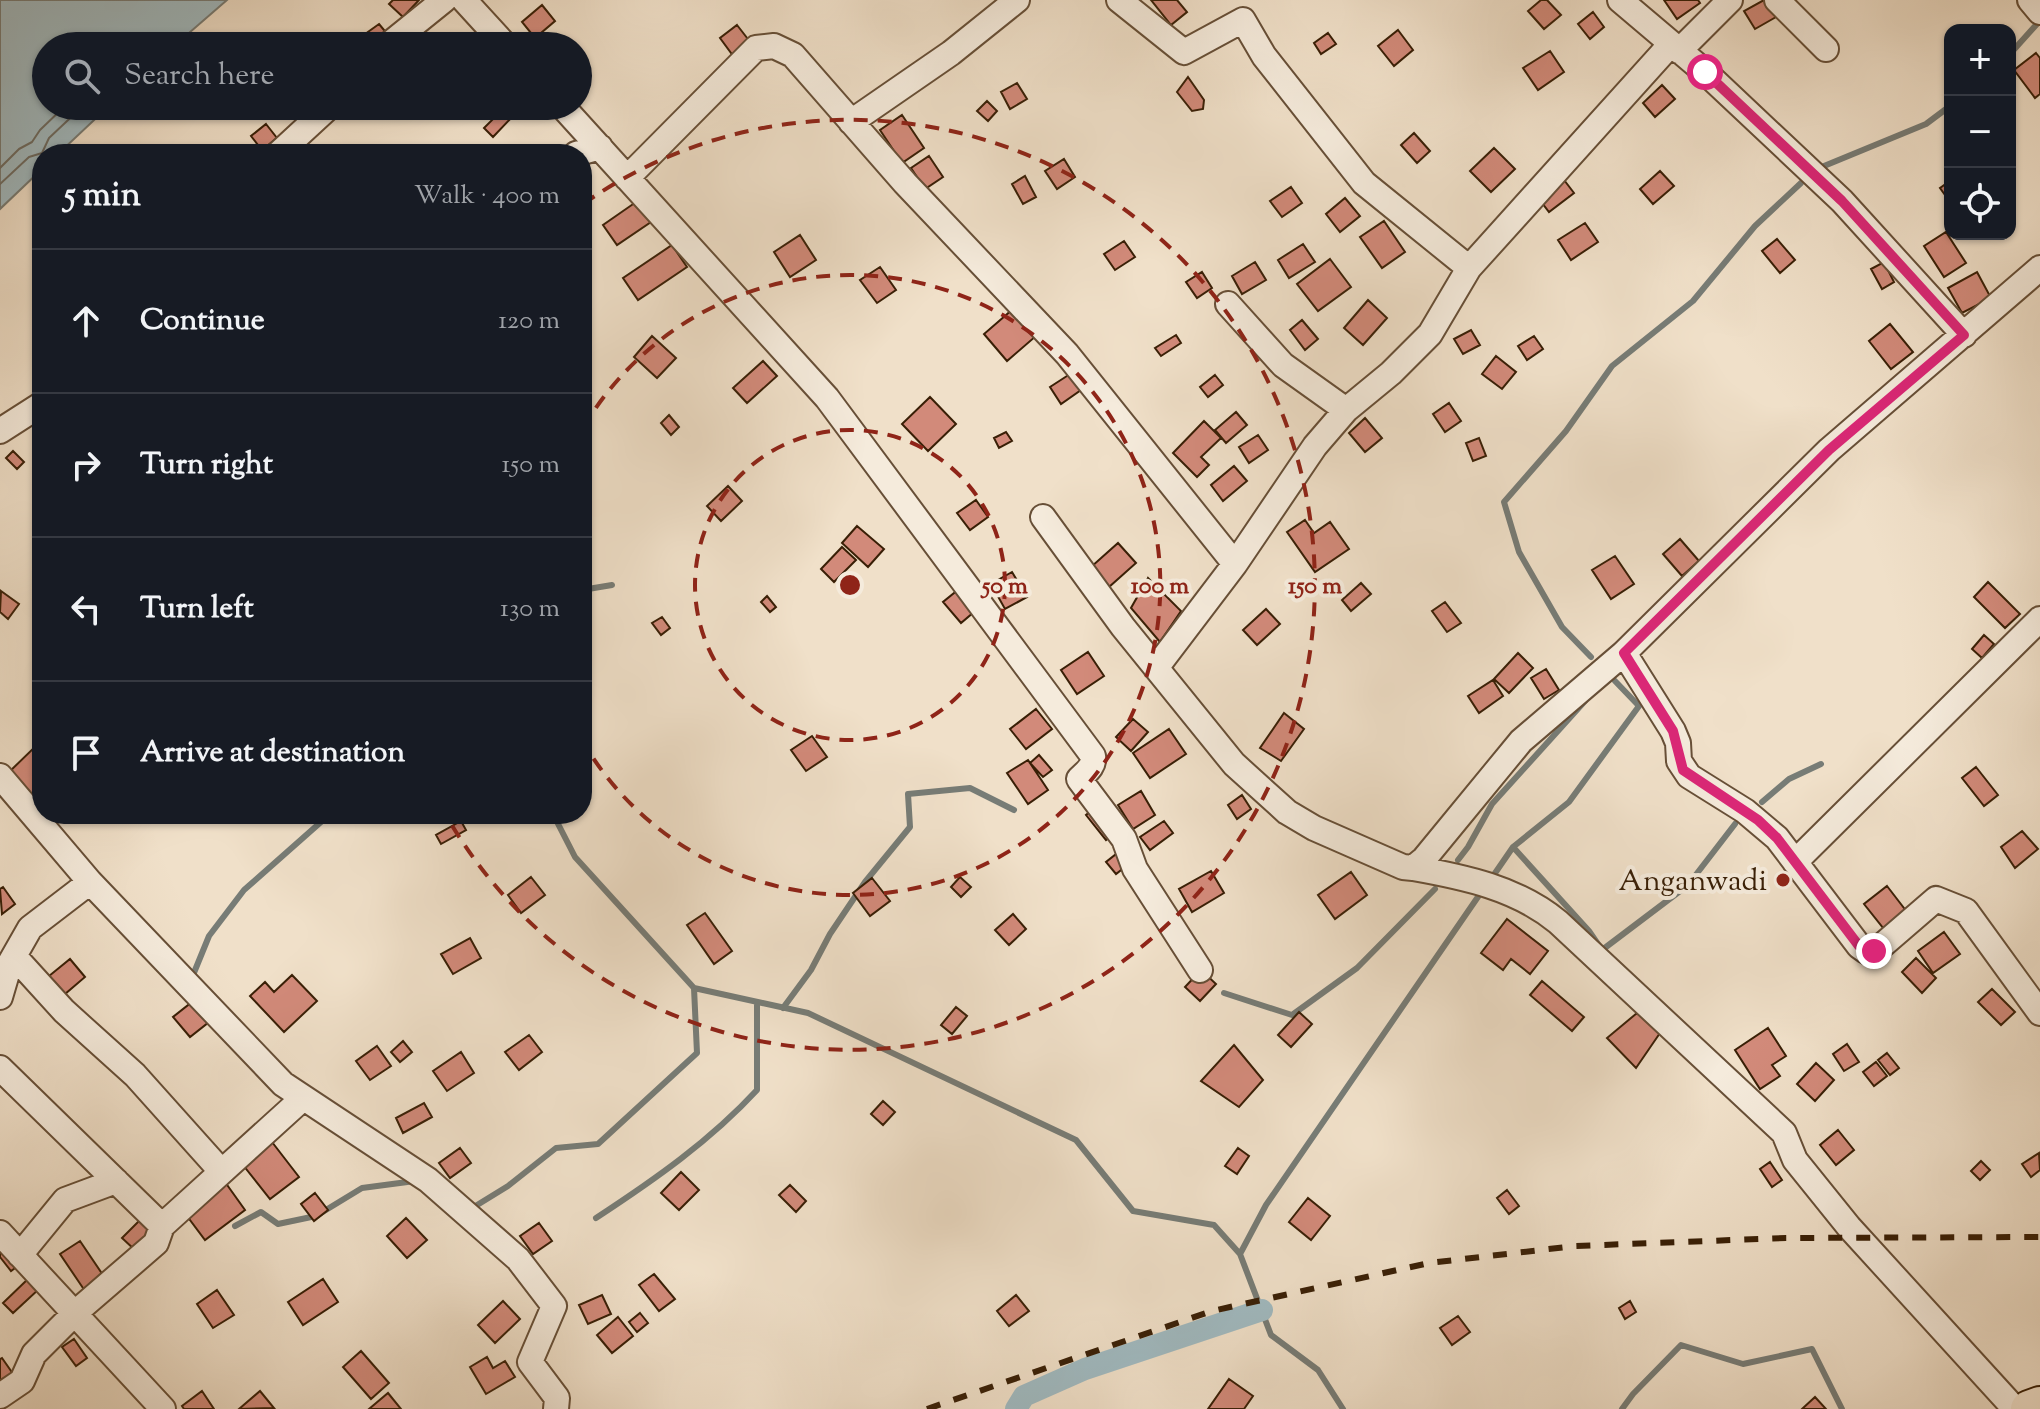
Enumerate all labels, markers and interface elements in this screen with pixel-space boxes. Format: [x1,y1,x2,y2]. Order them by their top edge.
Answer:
map controls [1944,24,2016,240]
button: + [1944,24,2016,96]
search box [32,32,592,120]
icon: search [60,54,104,98]
route start [1687,54,1723,90]
text: Search here [124,55,274,98]
button: − [1944,96,2016,168]
button: locate [1944,168,2016,240]
text: 5 min [64,172,141,221]
text: Walk · 400 m [414,178,560,215]
icon: ahead [64,299,108,343]
text: Continue [140,300,265,343]
text: 120 m [498,303,560,340]
icon: right [64,443,108,487]
text: Turn right [140,444,273,487]
text: 150 m [501,447,560,484]
text: 50 m [980,570,1028,604]
text: 100 m [1131,570,1189,604]
text: 150 m [1288,570,1342,604]
centre of rings [836,571,864,599]
icon: left [64,587,108,631]
text: Turn left [140,588,254,631]
text: 130 m [500,591,560,628]
icon: arrive [64,731,108,775]
text: Arrive at destination [140,732,405,775]
place label: Anganwadi [1619,861,1767,904]
marker: Anganwadi [1774,871,1792,889]
route end [1856,933,1892,969]

